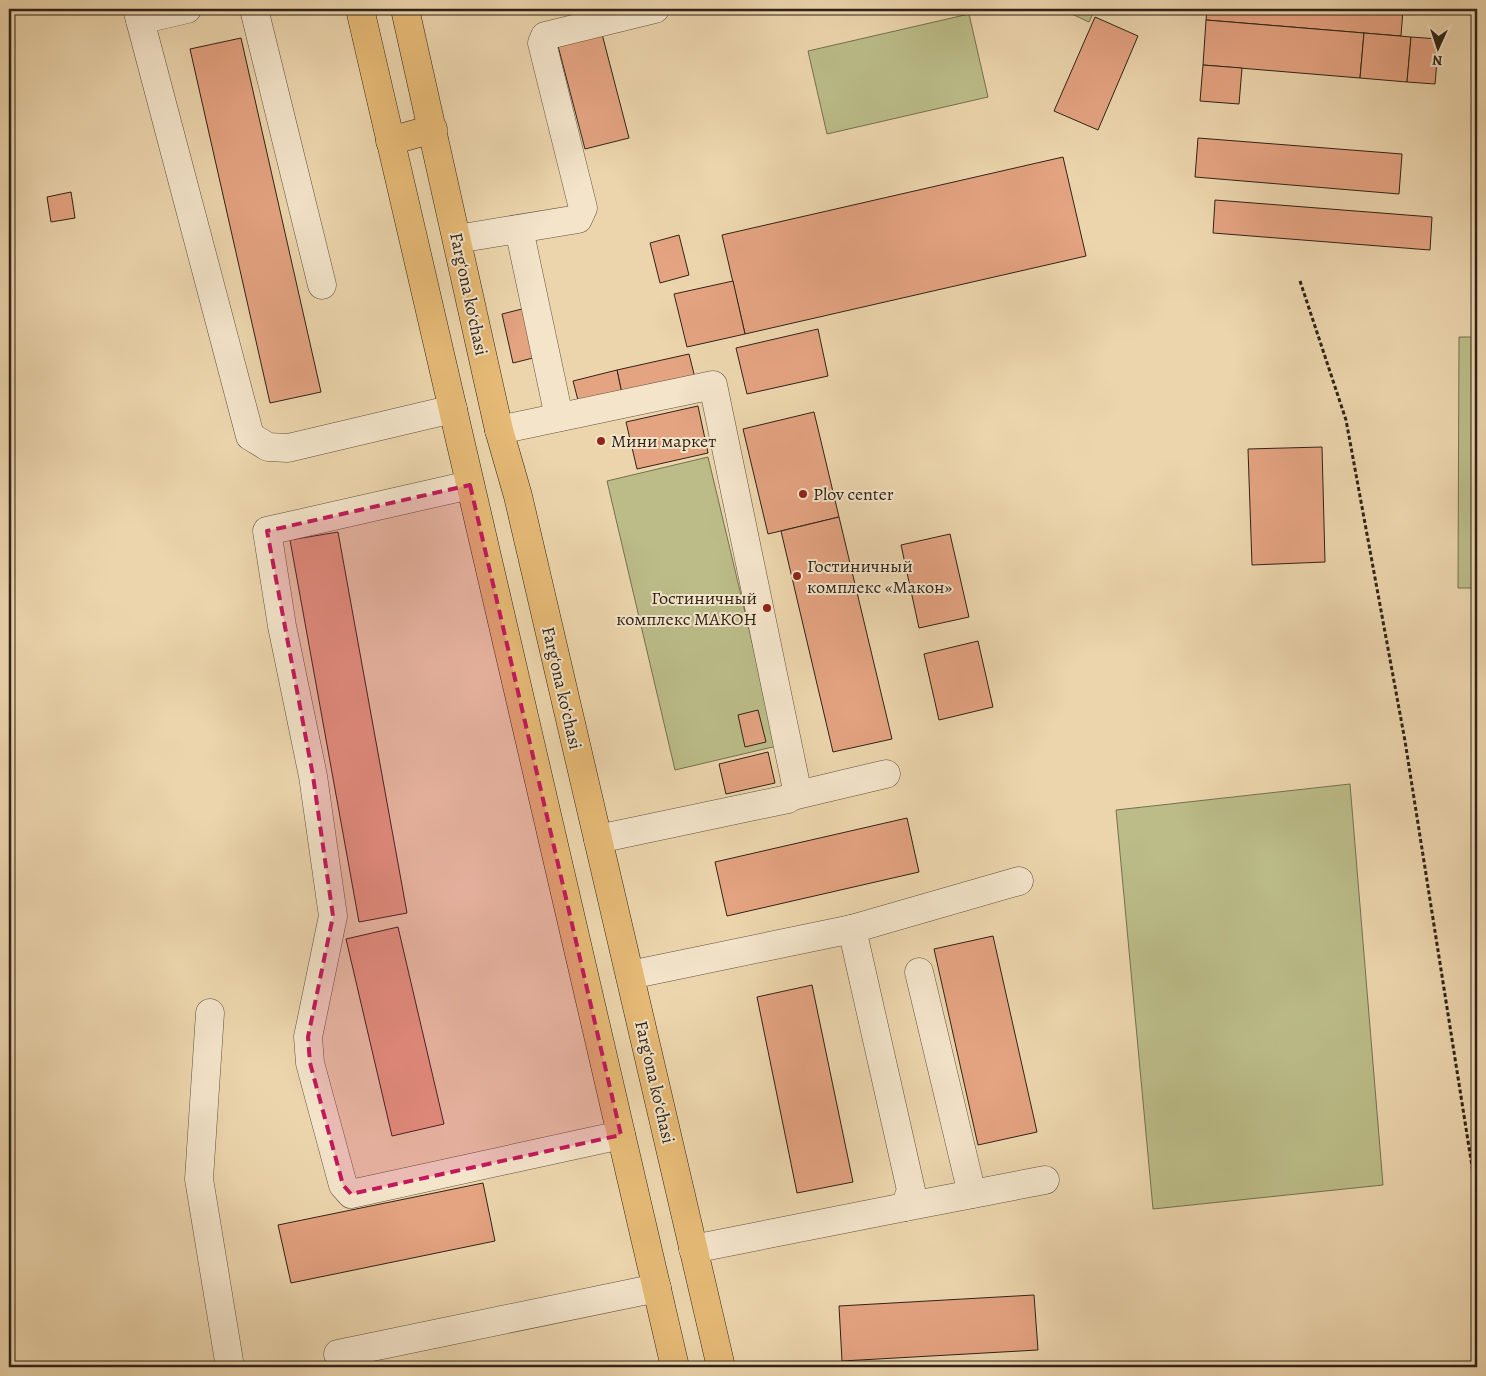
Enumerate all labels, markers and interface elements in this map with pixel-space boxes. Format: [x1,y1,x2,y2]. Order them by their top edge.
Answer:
north arrow [1414,22,1464,72]
text: N [1432,51,1443,70]
street label: Fargʻona koʻchasi [444,230,494,358]
place label: Мини маркет [611,429,716,453]
marker: Мини маркет [595,435,607,447]
place label: Plov center [813,482,894,506]
marker: Plov center [797,488,809,500]
place label: Гостиничный комплекс «Макон» [807,554,952,599]
marker: Гостиничный комплекс «Макон» [791,570,803,582]
place label: Гостиничный комплекс МАКОН [616,586,757,631]
marker: Гостиничный комплекс МАКОН [761,602,773,614]
street label: Fargʻona koʻchasi [536,624,588,752]
street label: Fargʻona koʻchasi [629,1018,681,1146]

